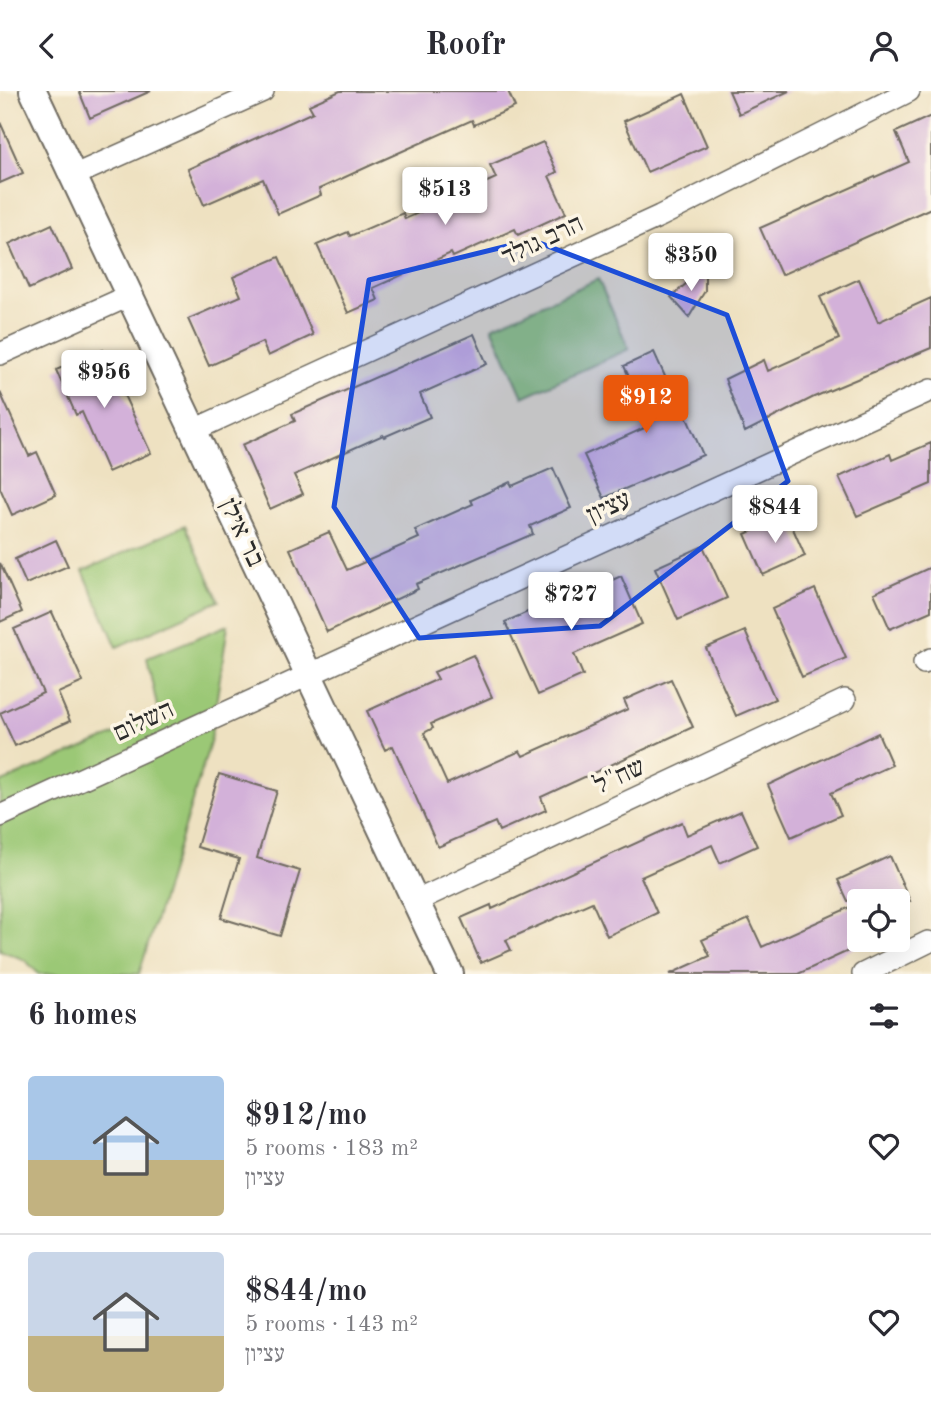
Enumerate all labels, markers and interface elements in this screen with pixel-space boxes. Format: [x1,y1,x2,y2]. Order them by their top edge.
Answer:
icon: back [28,27,66,65]
icon: person [865,27,903,65]
text: Roofr [425,30,506,62]
pin: $513 [404,167,486,227]
text: $513 [418,178,472,201]
street label: הרב גולד [498,210,587,271]
pin: $350 [650,233,732,293]
text: $350 [664,244,718,267]
pin: $956 [63,351,145,410]
text: $956 [77,361,131,384]
pin: $912 [605,375,687,435]
text: $912 [619,386,673,409]
pin: $844 [734,485,816,545]
street label: עציון [583,487,635,529]
street label: בר אילן [214,494,269,571]
text: $844 [748,496,802,519]
pin: $727 [530,573,612,632]
text: $727 [544,583,598,606]
street label: השלום [109,696,178,747]
street label: שח"ל [590,753,649,800]
map controls [847,889,910,952]
button: locate [847,889,910,952]
icon: filters [865,997,903,1035]
text: 6 homes [28,1001,137,1031]
text: $912/mo [245,1101,367,1131]
icon: home [84,1104,168,1188]
icon: heart [865,1127,903,1165]
text: 5 rooms · 183 m² [245,1137,418,1160]
text: עציון [245,1167,285,1190]
text: $844/mo [245,1277,367,1307]
icon: home [84,1280,168,1364]
icon: heart [865,1303,903,1341]
text: 5 rooms · 143 m² [245,1313,418,1336]
text: עציון [245,1343,285,1366]

